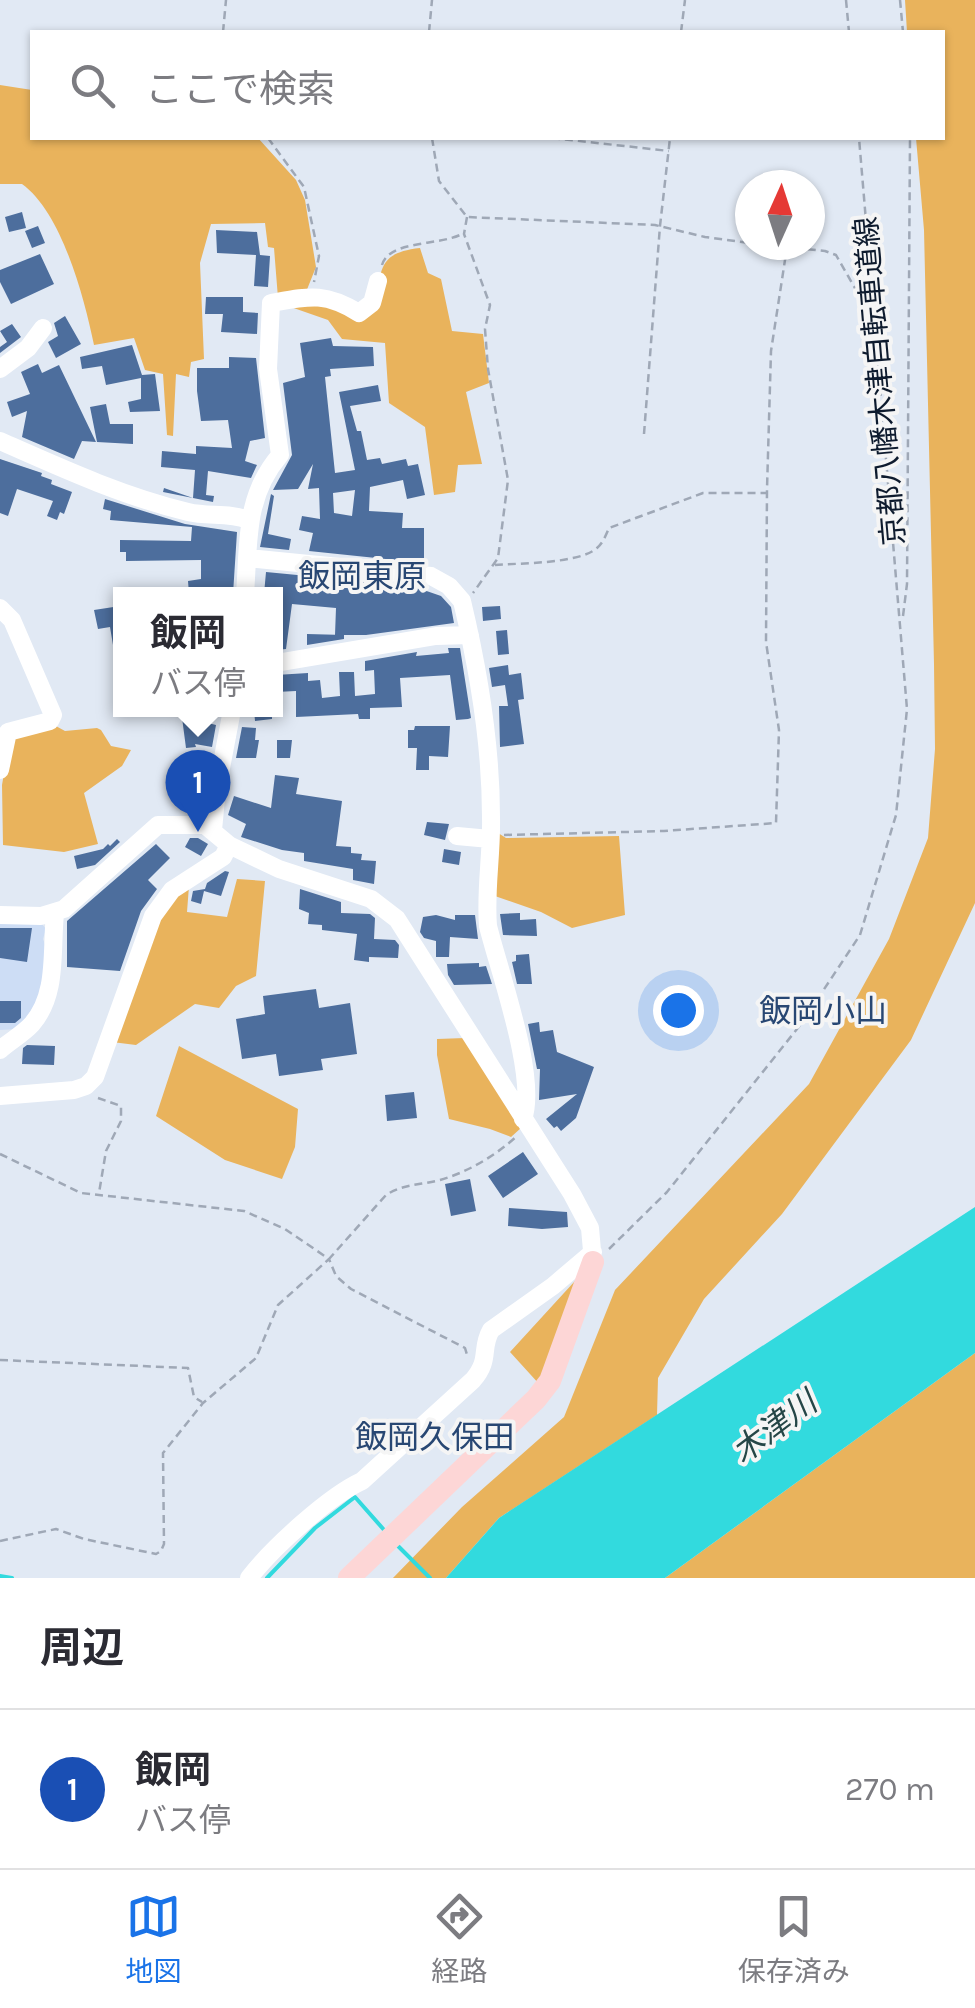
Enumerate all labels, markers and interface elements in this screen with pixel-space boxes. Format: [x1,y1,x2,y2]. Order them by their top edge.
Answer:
search box [30,30,945,140]
icon: search [65,58,120,113]
text: ここで検索 [145,67,335,112]
north arrow [735,170,825,260]
street label: 京都八幡木津自転車道線 [848,215,912,547]
district label: 飯岡東原 [298,558,426,595]
popup [113,587,283,717]
text: 飯岡 [150,611,226,656]
text: バス停 [150,665,246,702]
pin: 1 [166,750,230,832]
your location [653,985,704,1036]
district label: 飯岡小山 [759,993,887,1030]
water label: 木津川 [725,1382,826,1471]
district label: 飯岡久保田 [355,1419,515,1456]
text: 周辺 [40,1623,124,1673]
text: 飯岡 [135,1748,211,1793]
text: 1 [67,1771,78,1808]
text: 270 m [845,1771,935,1808]
text: バス停 [135,1802,231,1839]
tab: 地図 [125,1889,181,1989]
tab: 経路 [431,1889,488,1989]
tab: 保存済み [738,1889,850,1989]

